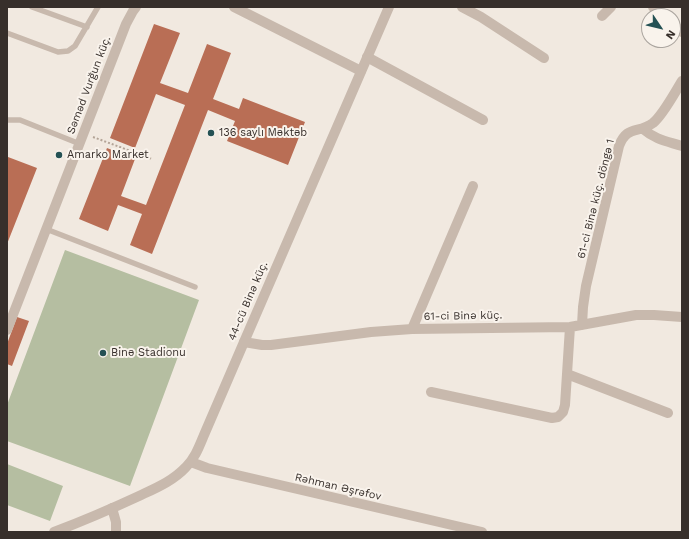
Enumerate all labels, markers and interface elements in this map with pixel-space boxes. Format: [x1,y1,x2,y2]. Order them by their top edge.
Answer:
north arrow [641,8,681,48]
text: N [663,28,678,42]
street label: Səməd Vurğun küç. [64,34,114,136]
place label: 136 saylı Məktəb [219,126,307,140]
marker: 136 saylı Məktəb [206,128,216,138]
street label: 61-ci Binə küç. döngə 1 [575,138,617,260]
place label: Amarko Market [67,148,149,162]
marker: Amarko Market [54,150,64,160]
street label: 44-cü Binə küç. [225,259,271,343]
street label: 61-ci Binə küç. [424,309,502,323]
place label: Binə Stadionu [111,346,186,360]
marker: Binə Stadionu [98,348,108,358]
street label: Rəhman Əşrəfov [294,471,382,503]

